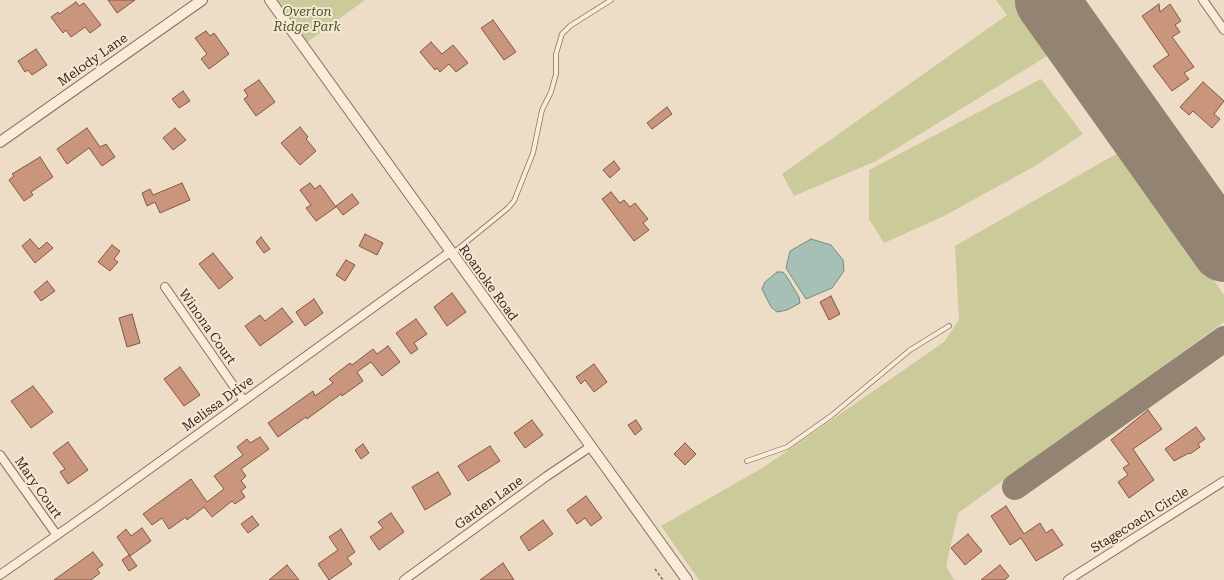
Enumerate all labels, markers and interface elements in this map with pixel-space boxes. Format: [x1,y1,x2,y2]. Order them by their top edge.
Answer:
park label: Overton Ridge Park [273,4,341,35]
street label: Melody Lane [55,30,131,90]
street label: Roanoke Road [455,242,521,324]
street label: Winona Court [175,286,239,368]
street label: Melissa Drive [179,373,257,435]
street label: Mary Court [11,454,65,522]
street label: Garden Lane [452,473,526,533]
street label: Stagecoach Circle [1088,484,1192,556]

